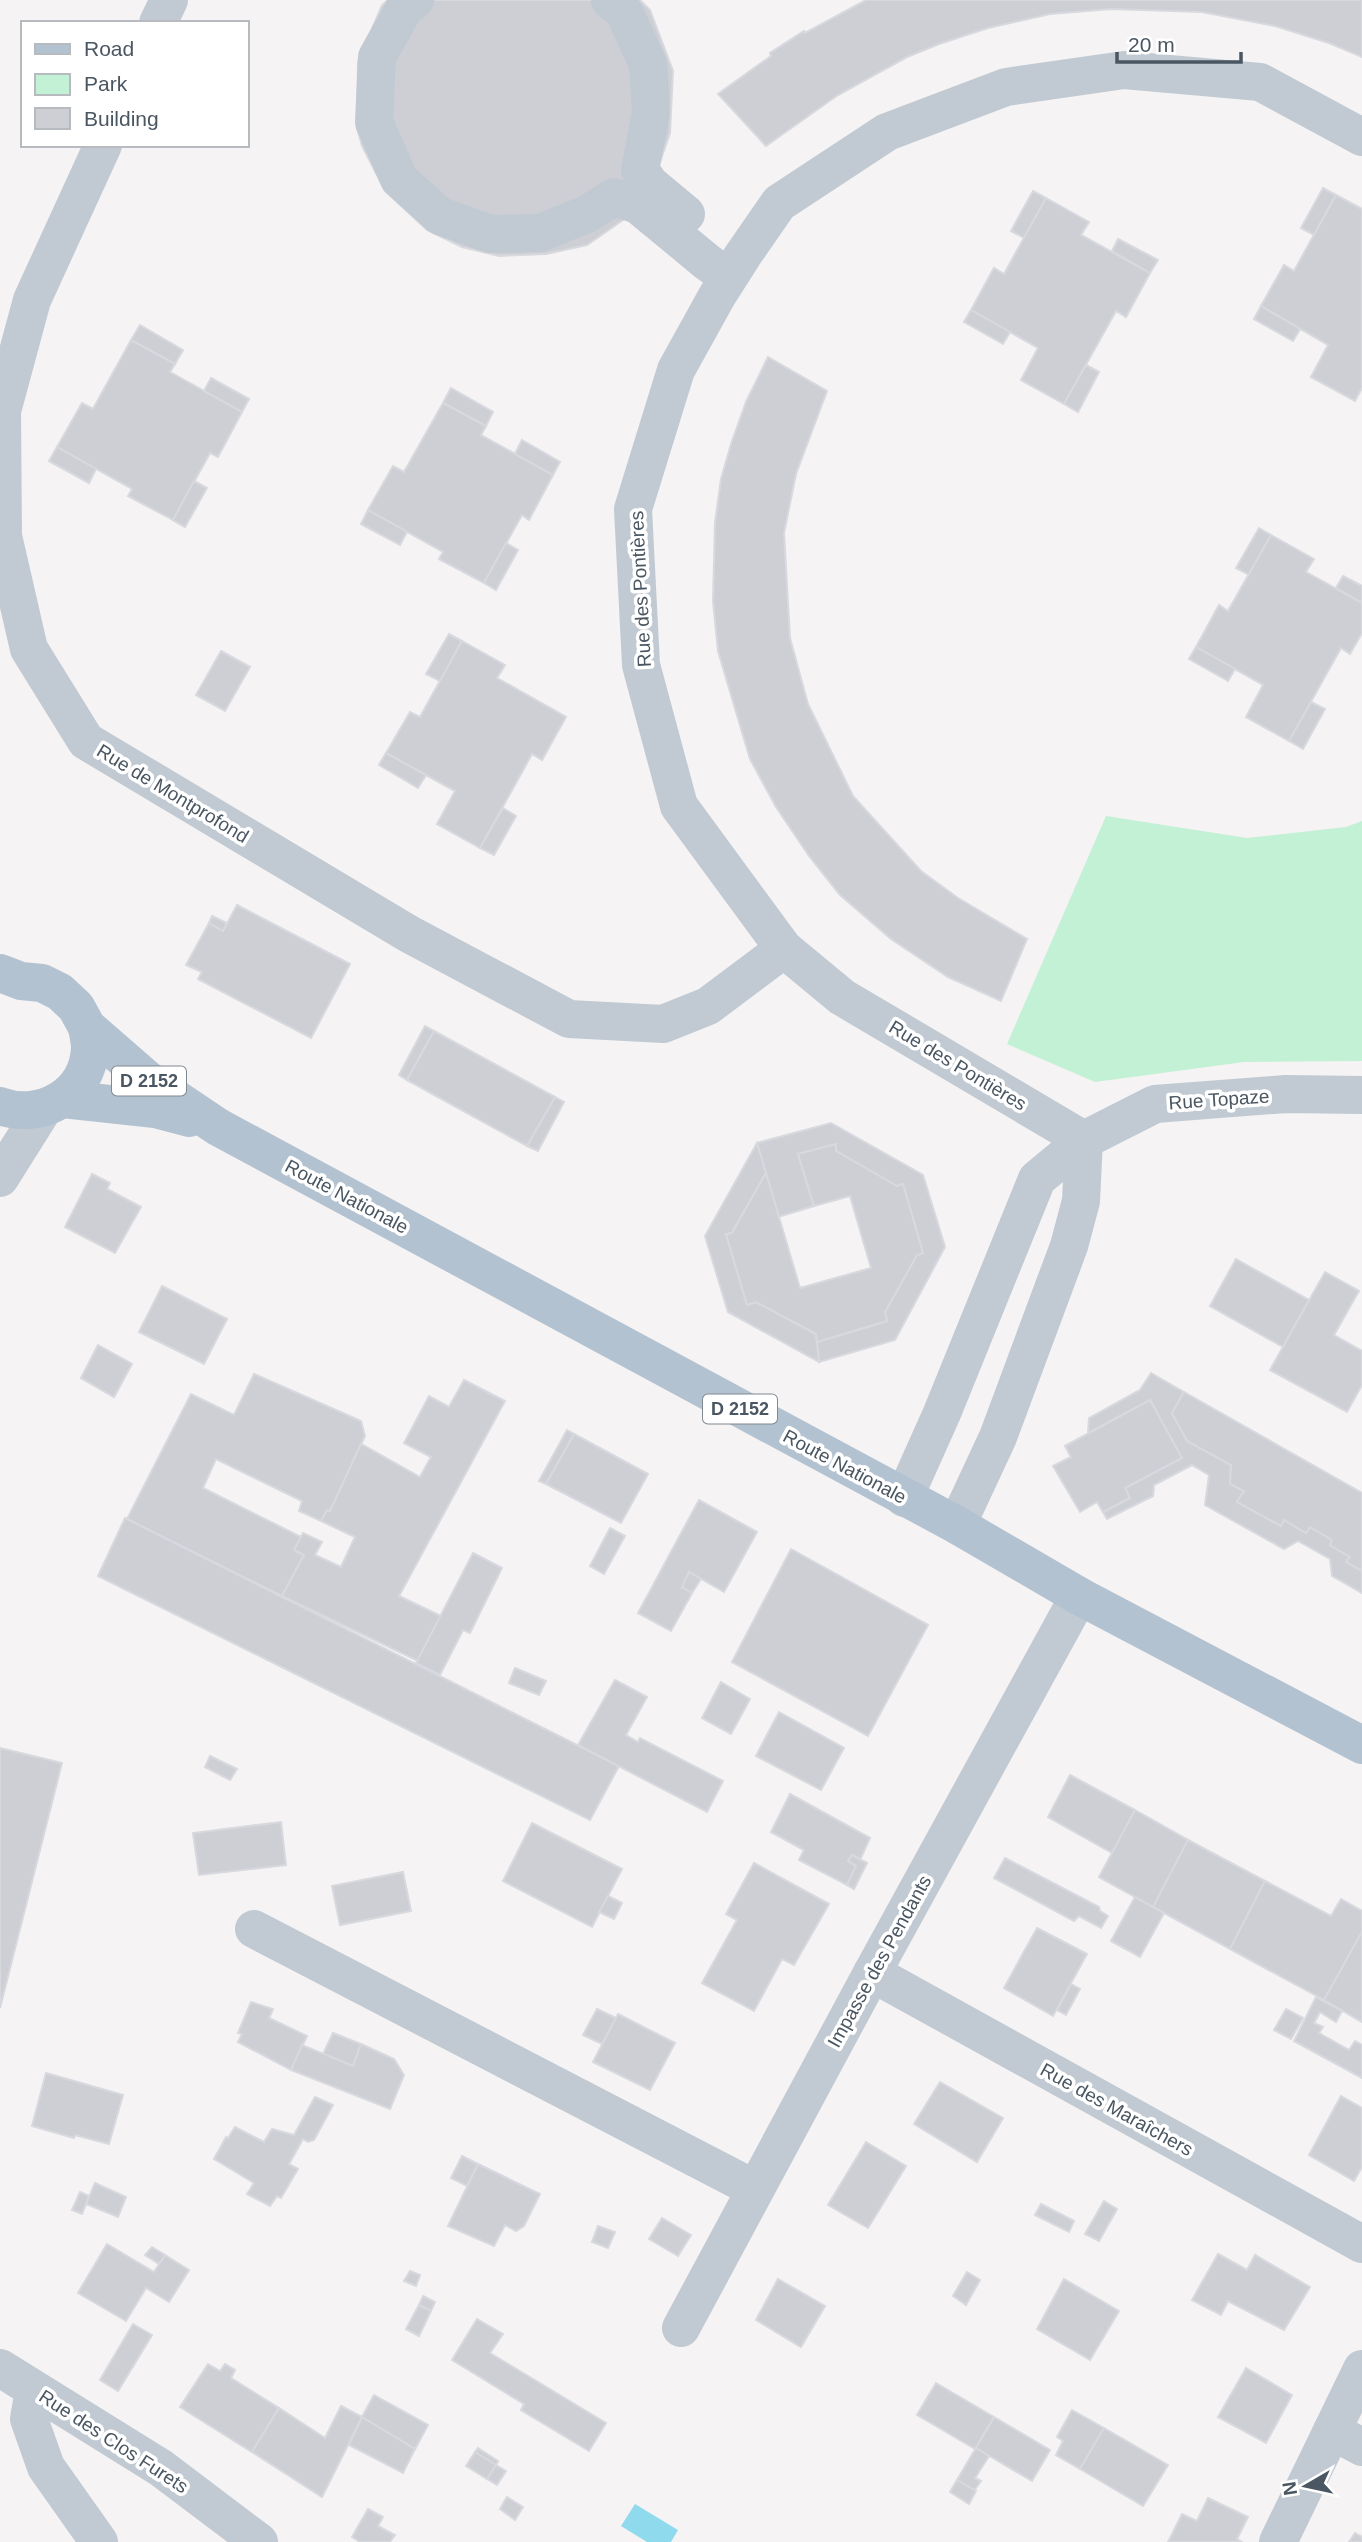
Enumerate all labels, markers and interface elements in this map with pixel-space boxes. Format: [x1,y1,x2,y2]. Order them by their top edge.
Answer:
legend [21,21,248,147]
scale bar [1117,21,1241,65]
text: 20 m [1128,33,1175,56]
text: Road [84,37,134,60]
text: Park [84,72,128,95]
text: Building [84,107,159,130]
street label: Rue des Pontières [626,510,655,668]
street label: Rue de Montprofond [93,740,252,847]
street label: Rue des Pontières [885,1016,1030,1115]
road number: D 2152 [112,1066,186,1096]
street label: Rue Topaze [1168,1085,1270,1113]
street label: Route Nationale [282,1155,412,1238]
road number: D 2152 [703,1394,777,1424]
street label: Route Nationale [780,1425,910,1508]
street label: Impasse des Pendants [823,1872,935,2051]
street label: Rue des Maraîchers [1037,2059,1197,2160]
street label: Rue des Clos Furets [35,2385,192,2497]
north arrow [1271,2451,1341,2521]
text: N [1278,2480,1301,2497]

